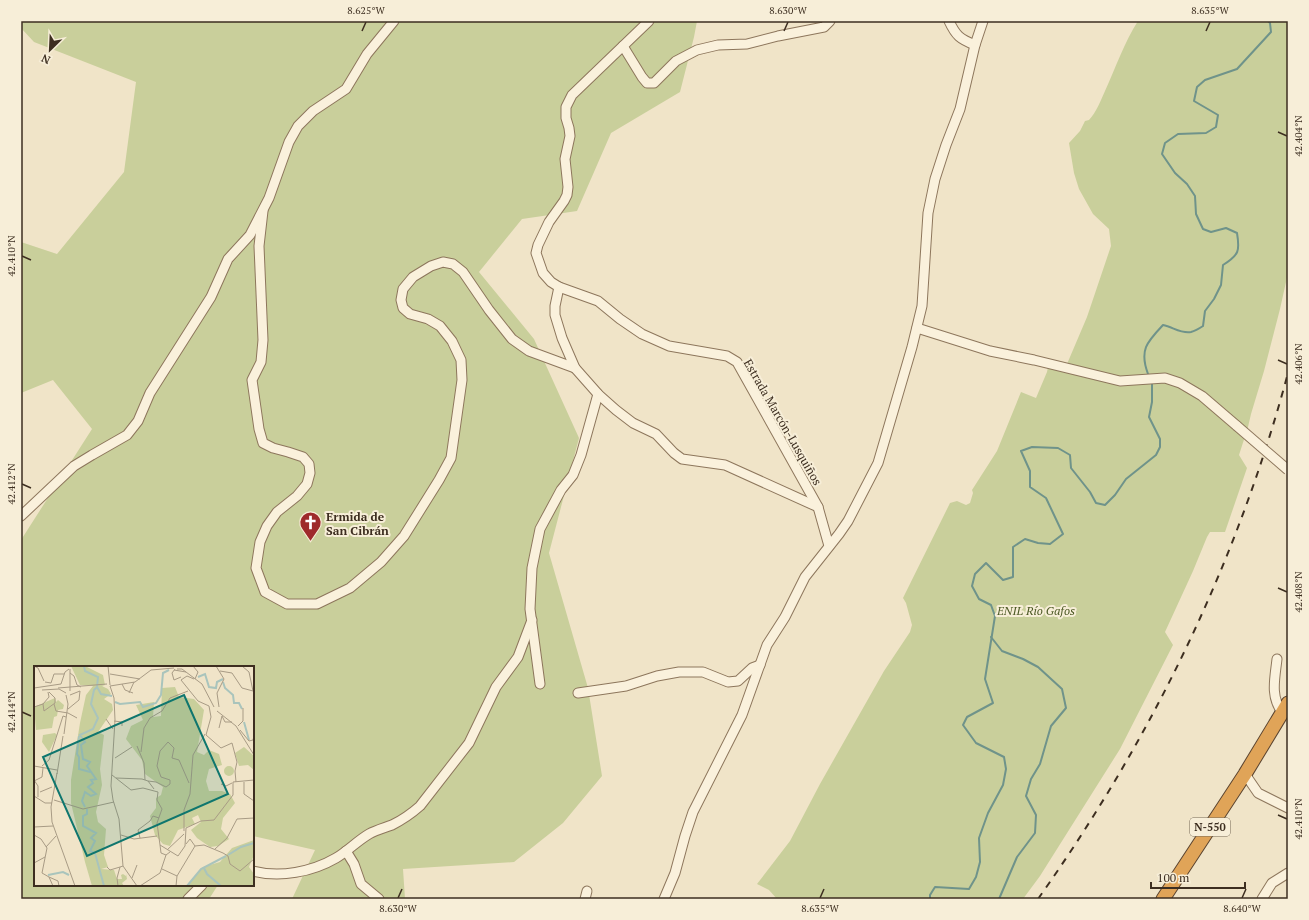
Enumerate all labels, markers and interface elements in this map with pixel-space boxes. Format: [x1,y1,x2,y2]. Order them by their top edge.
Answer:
text: 8.625°W [347,4,385,17]
text: 8.630°W [769,4,807,17]
text: 8.635°W [1191,4,1229,17]
north arrow [30,30,70,70]
text: N [39,51,53,67]
text: 42.404°N [1292,115,1305,157]
text: 42.410°N [5,235,18,277]
text: 42.406°N [1292,343,1305,385]
street label: Estrada Marcón-Lusquiños [741,356,825,488]
text: 42.412°N [5,463,18,505]
place label: Ermida de San Cibrán [326,509,389,538]
church icon: Ermida de San Cibrán [297,510,323,543]
text: 42.408°N [1292,571,1305,613]
park label: ENIL Río Gafos [996,603,1075,618]
inset map [34,666,254,886]
text: 42.414°N [5,691,18,733]
text: 42.410°N [1292,798,1305,840]
road number: N-550 [1190,818,1230,836]
scale bar [1151,864,1245,890]
text: 100 m [1157,870,1190,885]
text: 8.630°W [379,902,417,915]
text: 8.635°W [801,902,839,915]
text: 8.640°W [1223,902,1261,915]

